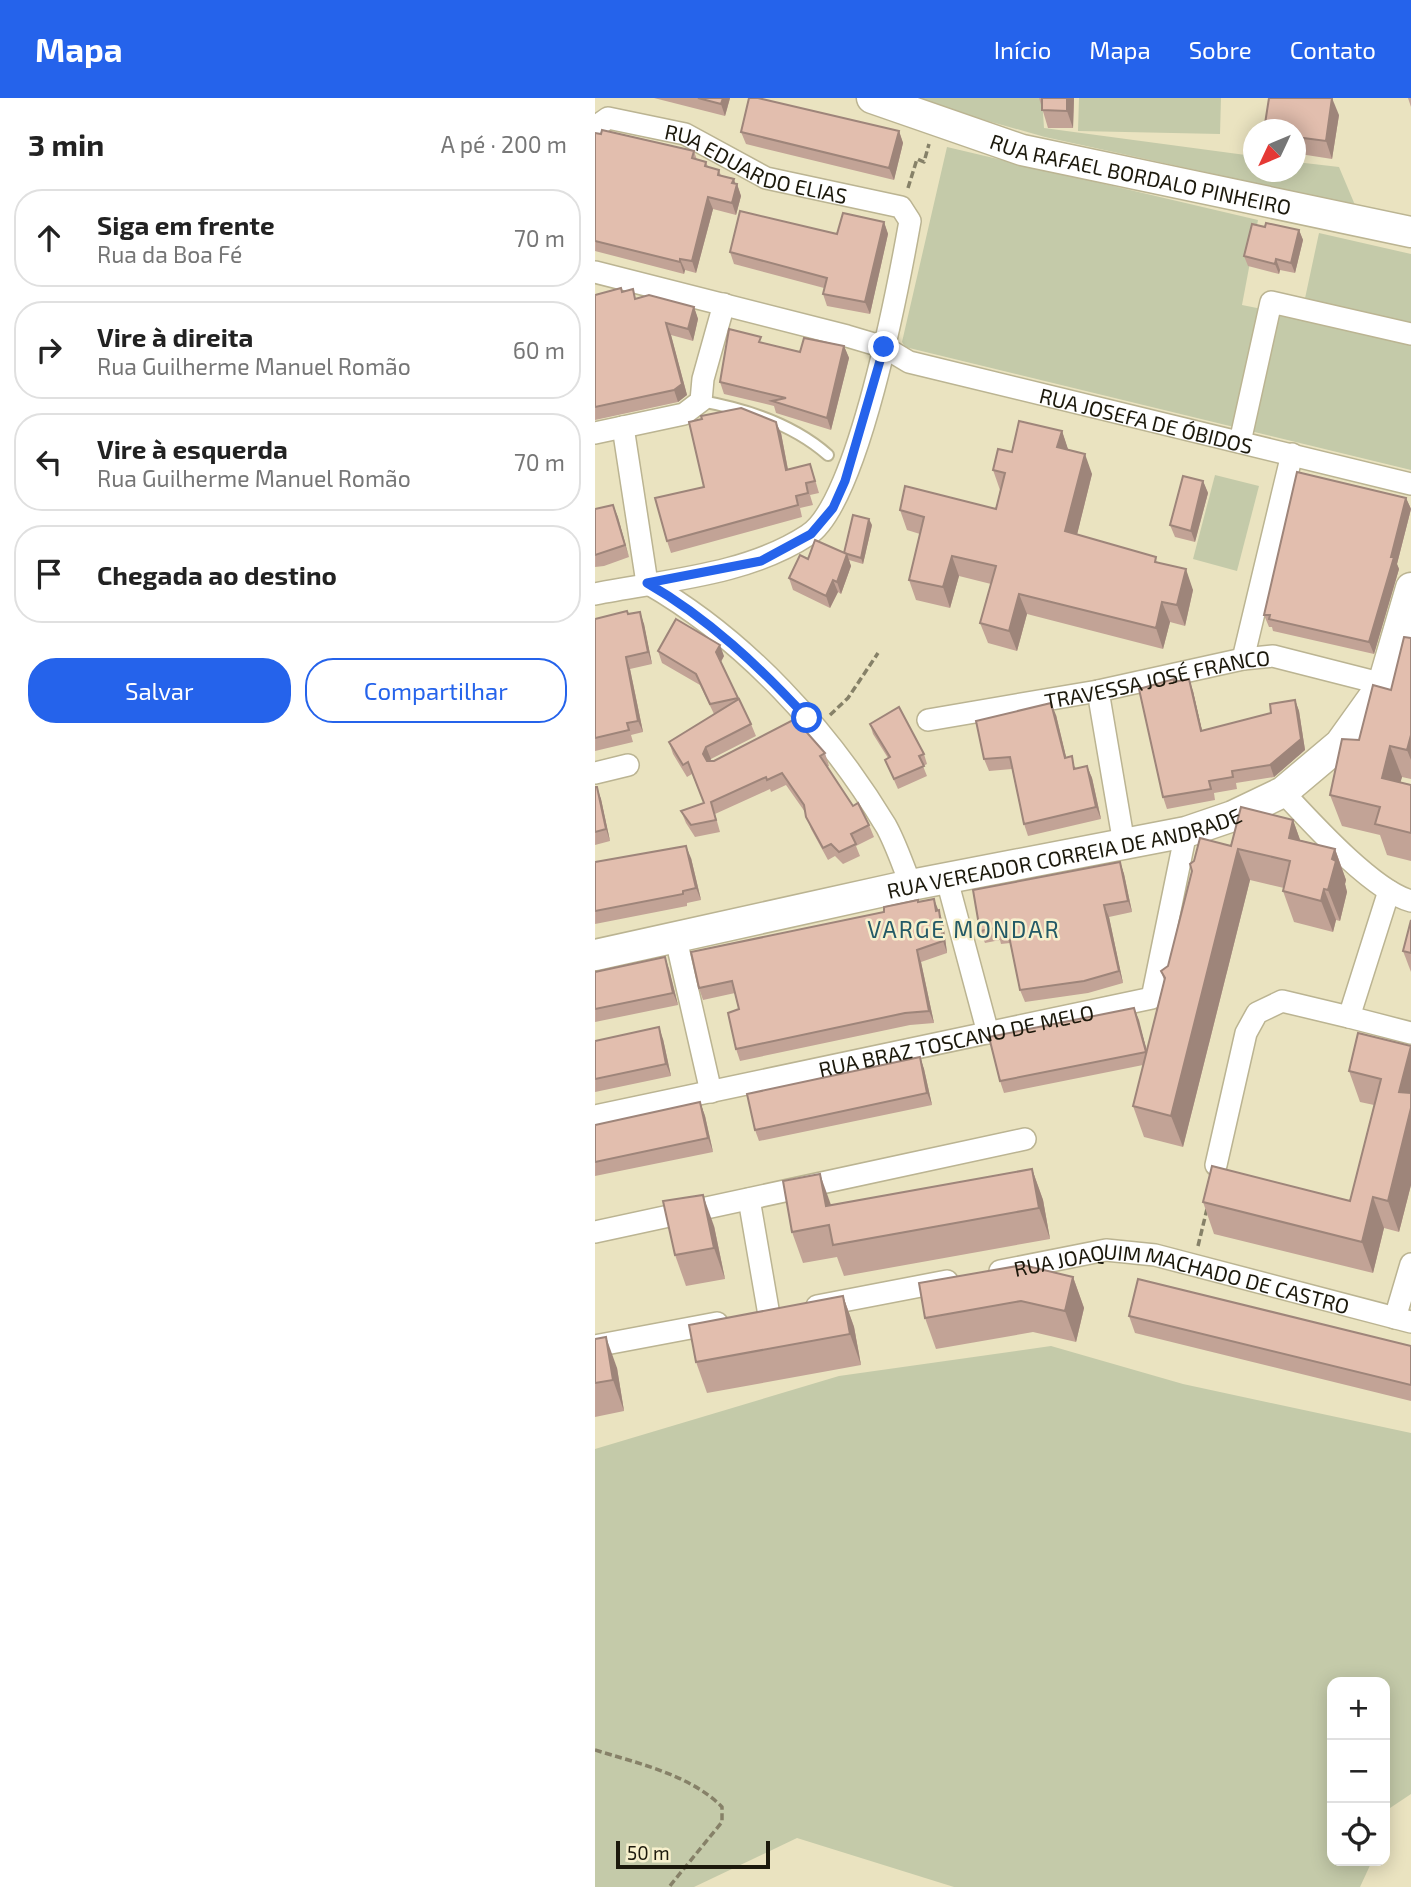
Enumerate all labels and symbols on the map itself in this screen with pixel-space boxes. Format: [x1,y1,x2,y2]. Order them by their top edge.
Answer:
street label: RUA EDUARDO ELIAS [663,118,850,208]
north arrow [1243,119,1306,182]
street label: RUA RAFAEL BORDALO PINHEIRO [987,128,1294,219]
route end [868,331,899,362]
street label: RUA JOSEFA DE ÓBIDOS [1037,382,1256,458]
street label: TRAVESSA JOSÉ FRANCO [1042,644,1271,712]
route start [791,702,822,733]
street label: RUA VEREADOR CORREIA DE ANDRADE [884,802,1245,902]
district label: VARGE MONDAR [867,915,1061,943]
street label: RUA BRAZ TOSCANO DE MELO [816,998,1096,1081]
street label: RUA JOAQUIM MACHADO DE CASTRO [1011,1237,1352,1318]
scale bar [616,1838,770,1870]

